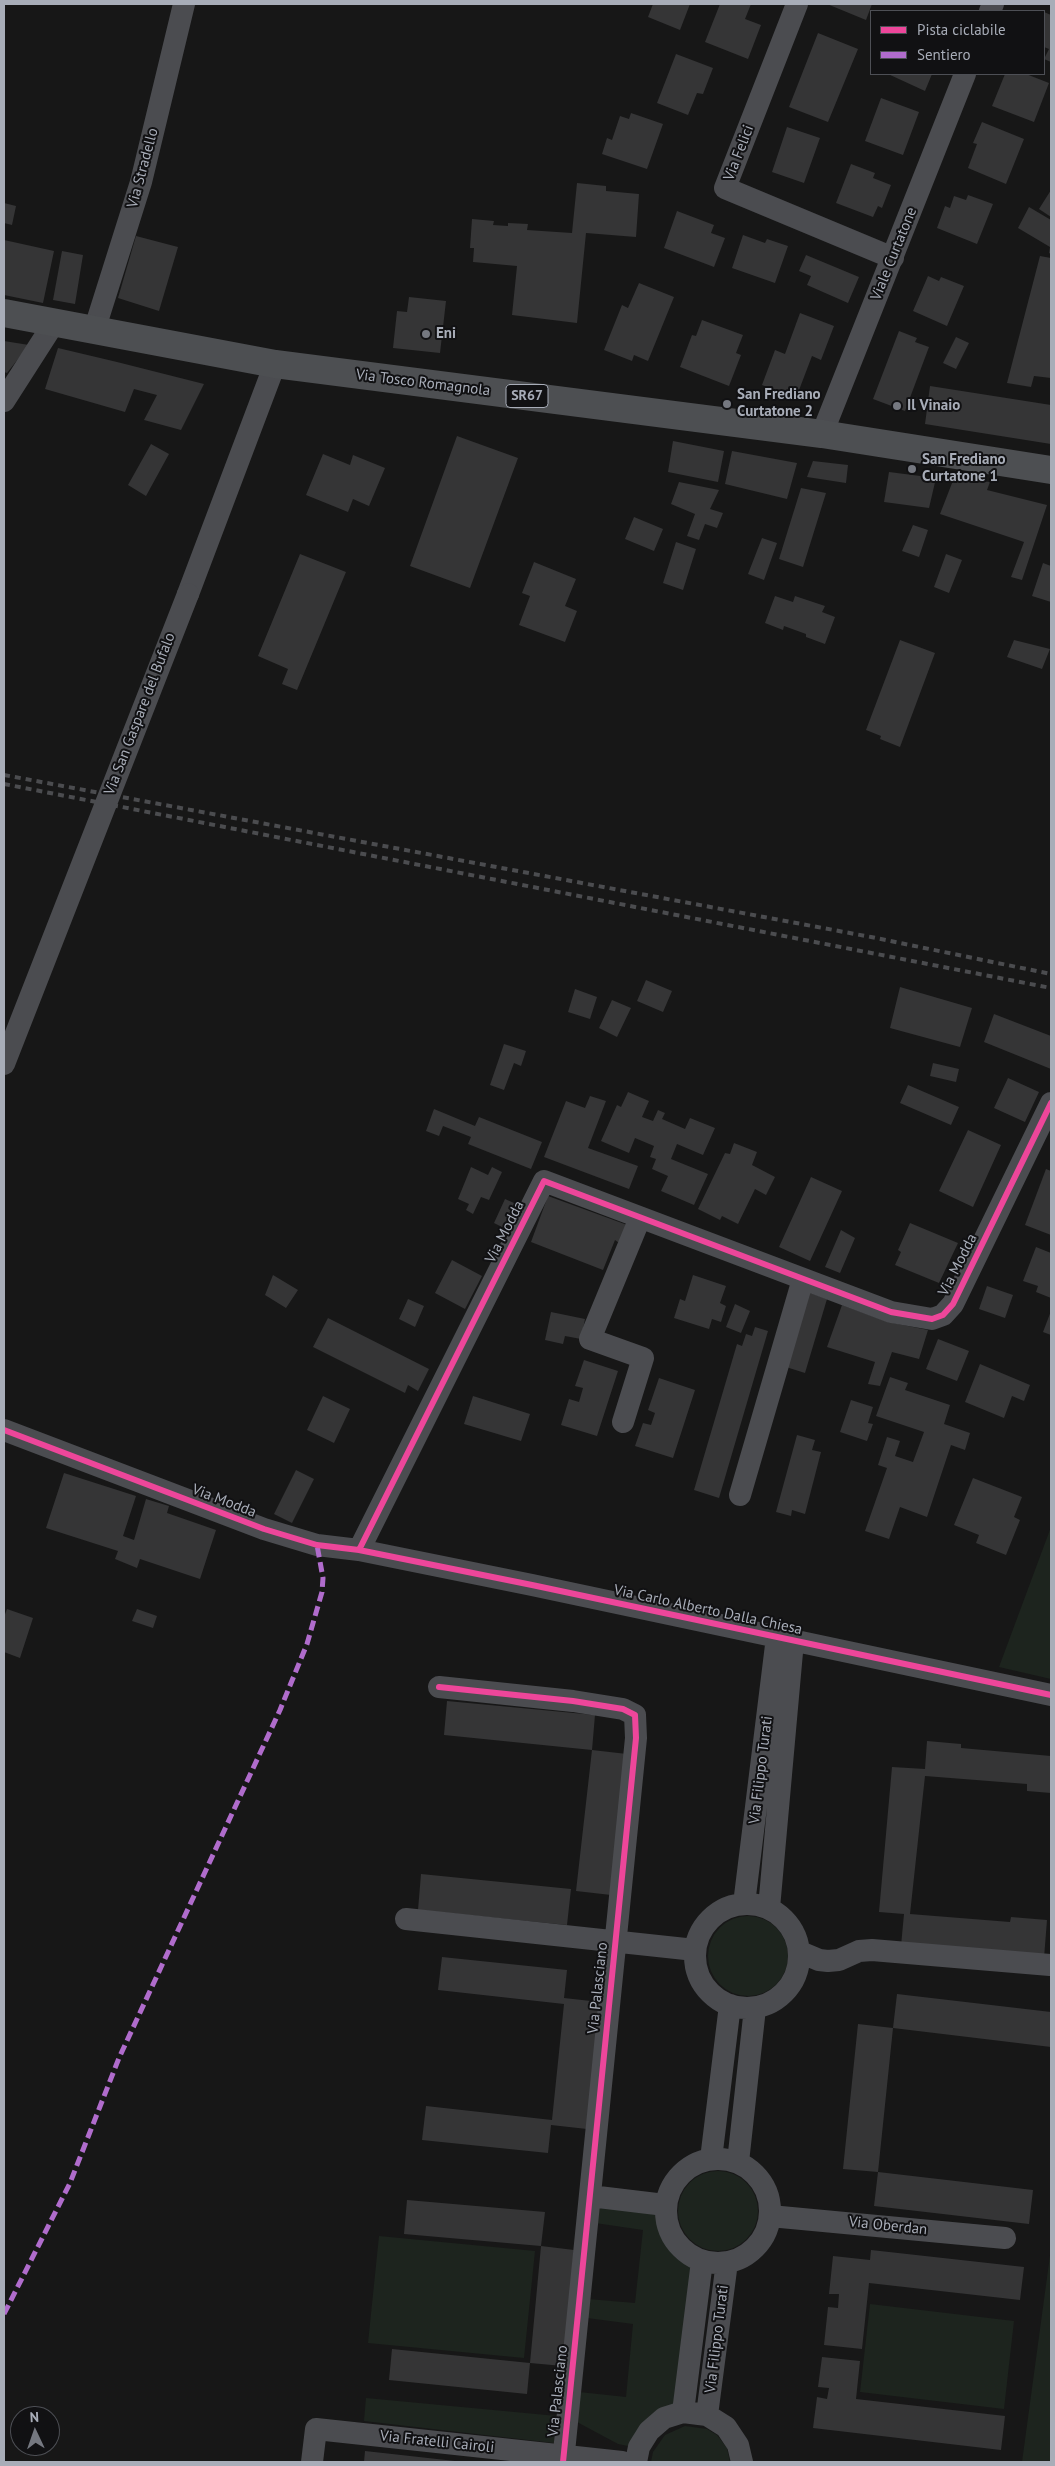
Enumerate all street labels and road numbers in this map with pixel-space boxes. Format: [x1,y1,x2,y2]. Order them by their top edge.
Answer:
street label: Via Felici [720,122,758,184]
street label: Via Stradello [124,126,162,210]
street label: Viale Curtatone [867,205,921,303]
street label: Via Tosco Romagnola [355,366,491,400]
road number: SR67 [506,384,548,408]
street label: Via San Gaspare del Bufalo [101,630,179,798]
street label: Via Modda [482,1198,528,1266]
street label: Via Modda [935,1231,981,1299]
street label: Via Modda [189,1481,259,1521]
street label: Via Carlo Alberto Dalla Chiesa [612,1581,804,1639]
street label: Via Filippo Turati [745,1715,777,1825]
street label: Via Palasciano [584,1941,612,2035]
street label: Via Oberdan [848,2213,928,2239]
street label: Via Filippo Turati [701,2284,733,2394]
street label: Via Palasciano [544,2344,572,2438]
street label: Via Fratelli Cairoli [379,2427,495,2457]

